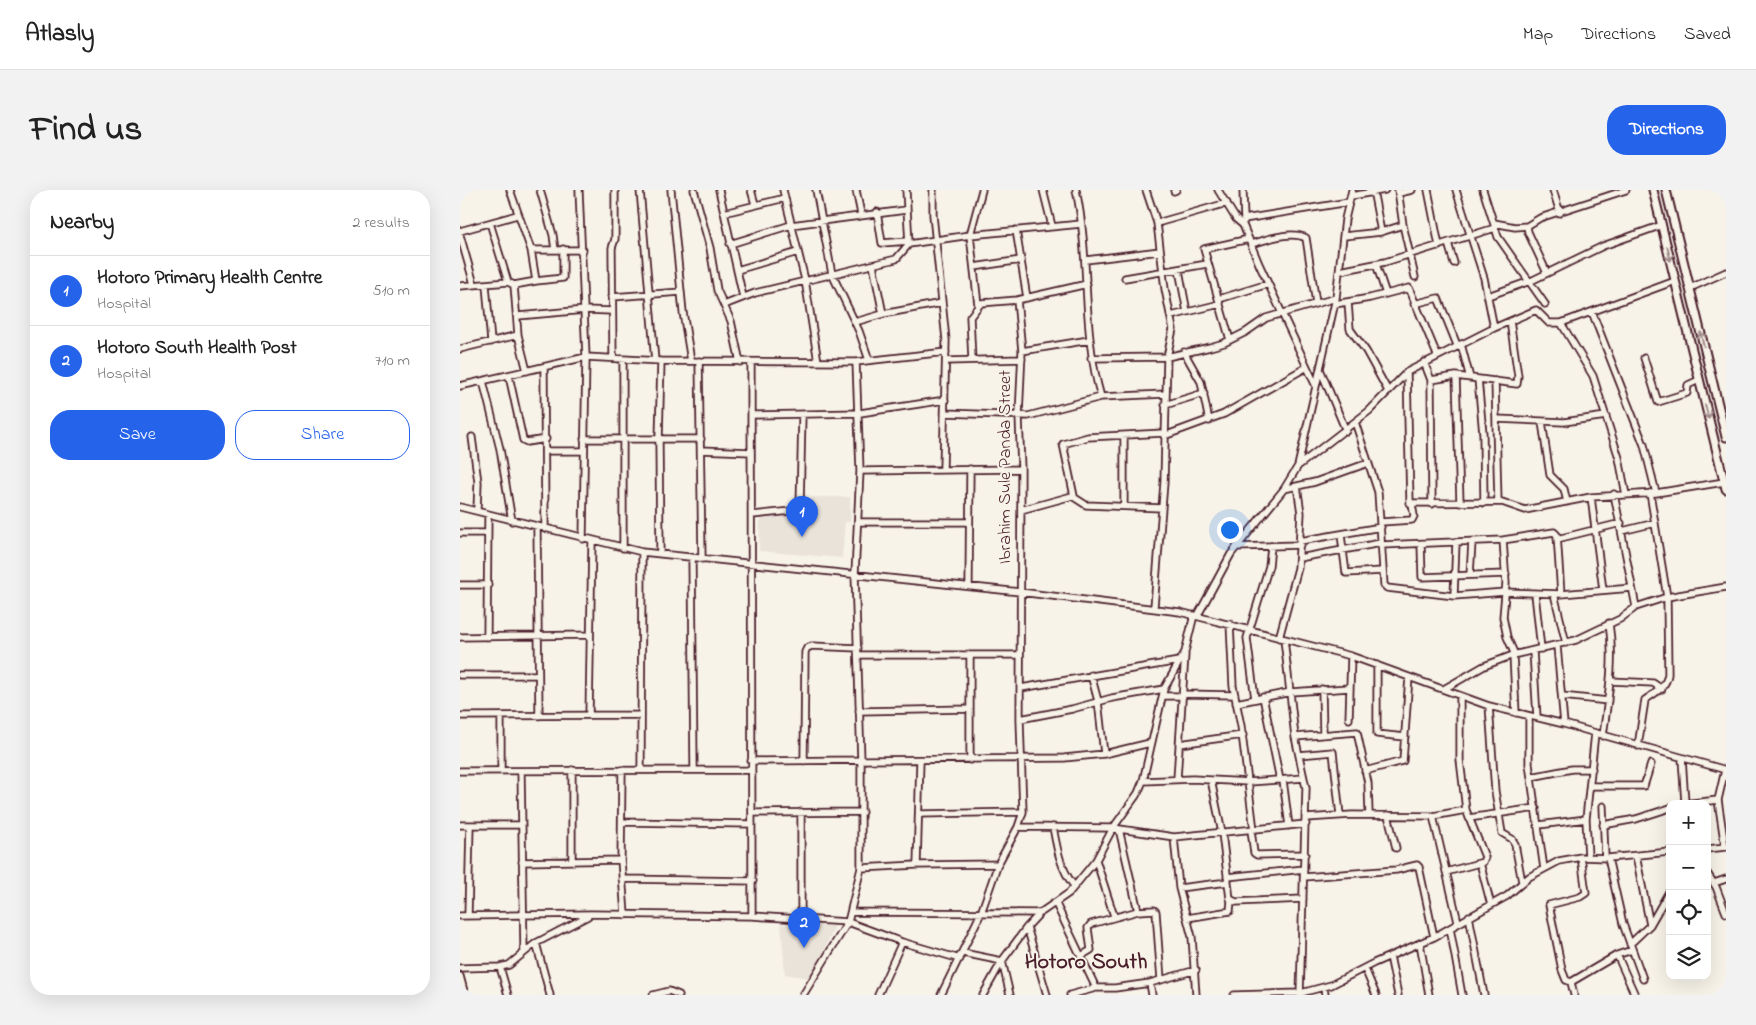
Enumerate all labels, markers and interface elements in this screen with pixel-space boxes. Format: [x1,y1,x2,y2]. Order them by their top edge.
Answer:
text: Atlasly [25,17,94,52]
text: Map [1523,22,1553,48]
text: Directions [1581,22,1656,48]
text: Saved [1684,22,1731,48]
text: Find us [30,105,142,156]
button: Directions [1607,105,1726,155]
text: Nearby [50,208,114,238]
text: 2 results [352,211,410,235]
one-way arrow [1665,246,1674,262]
text: Hotoro Primary Health Centre [97,265,322,292]
text: 1 [63,279,69,303]
text: 510 m [372,279,410,303]
text: Hospital [97,292,151,316]
one-way arrow [1697,331,1706,347]
text: Hotoro South Health Post [97,335,297,362]
text: 2 [62,349,70,373]
text: 710 m [375,349,410,373]
text: Hospital [97,362,151,386]
street label: Ibrahim Sule Panda Street [993,370,1019,564]
one-way arrow [1703,404,1712,420]
button: Save [50,410,225,460]
button: Share [235,410,410,460]
pin: 1 [786,496,818,537]
your location [1217,517,1243,543]
map controls [1666,800,1711,980]
button: + [1666,800,1711,845]
button: − [1666,845,1711,890]
button: locate [1666,890,1711,935]
pin: 2 [788,907,820,948]
button: layers [1666,935,1711,980]
district label: Hotoro South [1025,947,1147,979]

